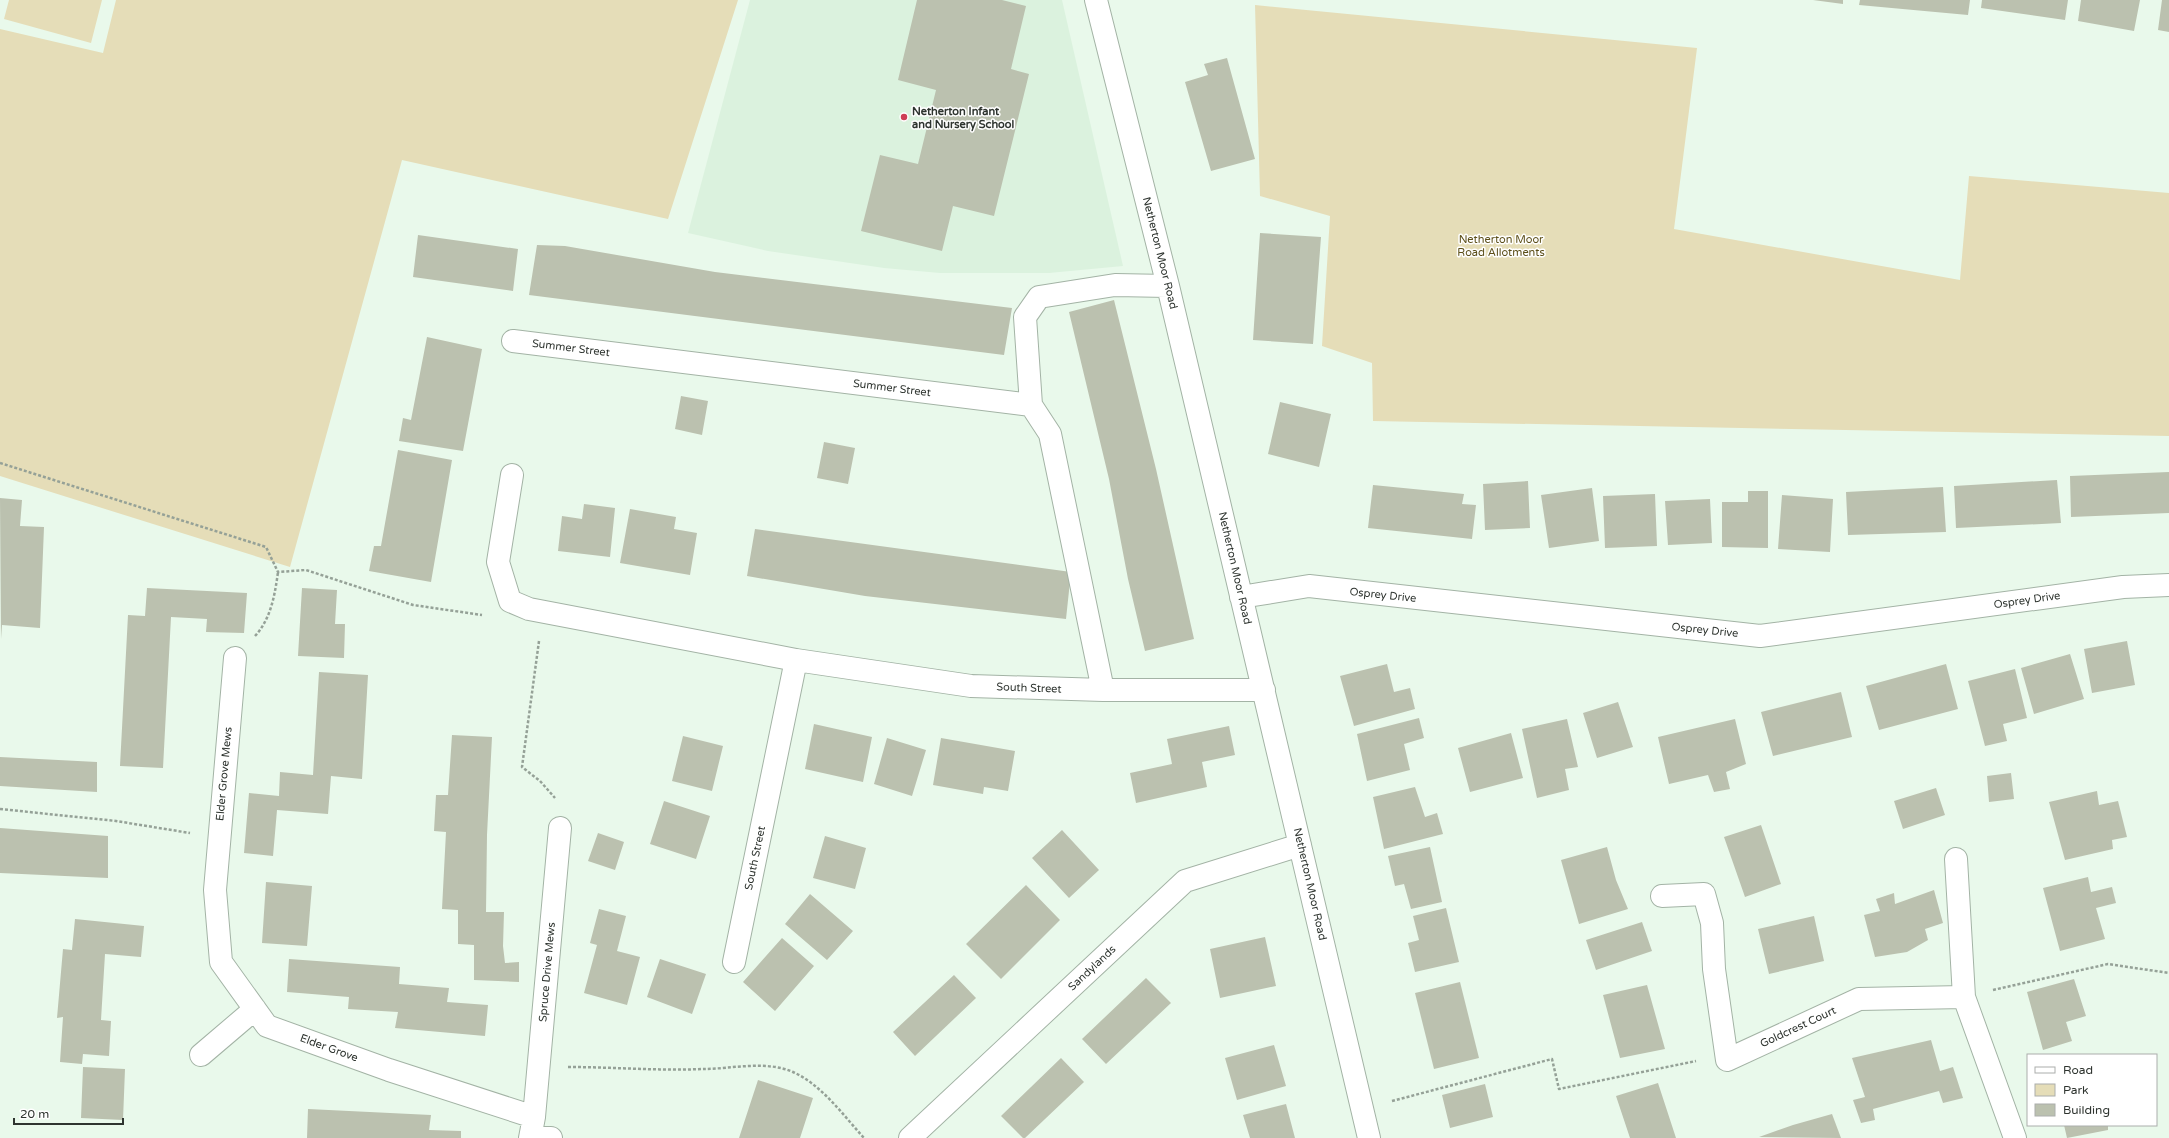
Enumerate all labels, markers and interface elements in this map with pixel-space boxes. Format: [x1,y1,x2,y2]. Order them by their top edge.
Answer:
place label: Netherton Infant and Nursery School [912,105,1014,132]
marker: Netherton Infant and Nursery School [899,112,909,122]
street label: Netherton Moor Road [1140,196,1180,311]
park label: Netherton Moor Road Allotments [1457,233,1545,259]
street label: Summer Street [531,337,611,359]
street label: Summer Street [852,377,932,399]
street label: Netherton Moor Road [1216,510,1254,626]
street label: Osprey Drive [1349,585,1417,605]
street label: Osprey Drive [1993,589,2061,611]
street label: Osprey Drive [1671,620,1739,640]
street label: South Street [996,680,1062,696]
street label: Elder Grove Mews [213,726,235,822]
street label: South Street [742,825,768,891]
street label: Netherton Moor Road [1291,826,1329,942]
street label: Spruce Drive Mews [536,922,558,1022]
street label: Sandylands [1065,943,1119,993]
street label: Goldcrest Court [1758,1004,1838,1050]
street label: Elder Grove [298,1031,360,1065]
legend [2027,1054,2157,1126]
text: Road [2063,1063,2093,1077]
text: Park [2063,1083,2089,1097]
scale bar [14,1100,123,1126]
text: Building [2063,1103,2110,1117]
text: 20 m [20,1107,49,1121]

